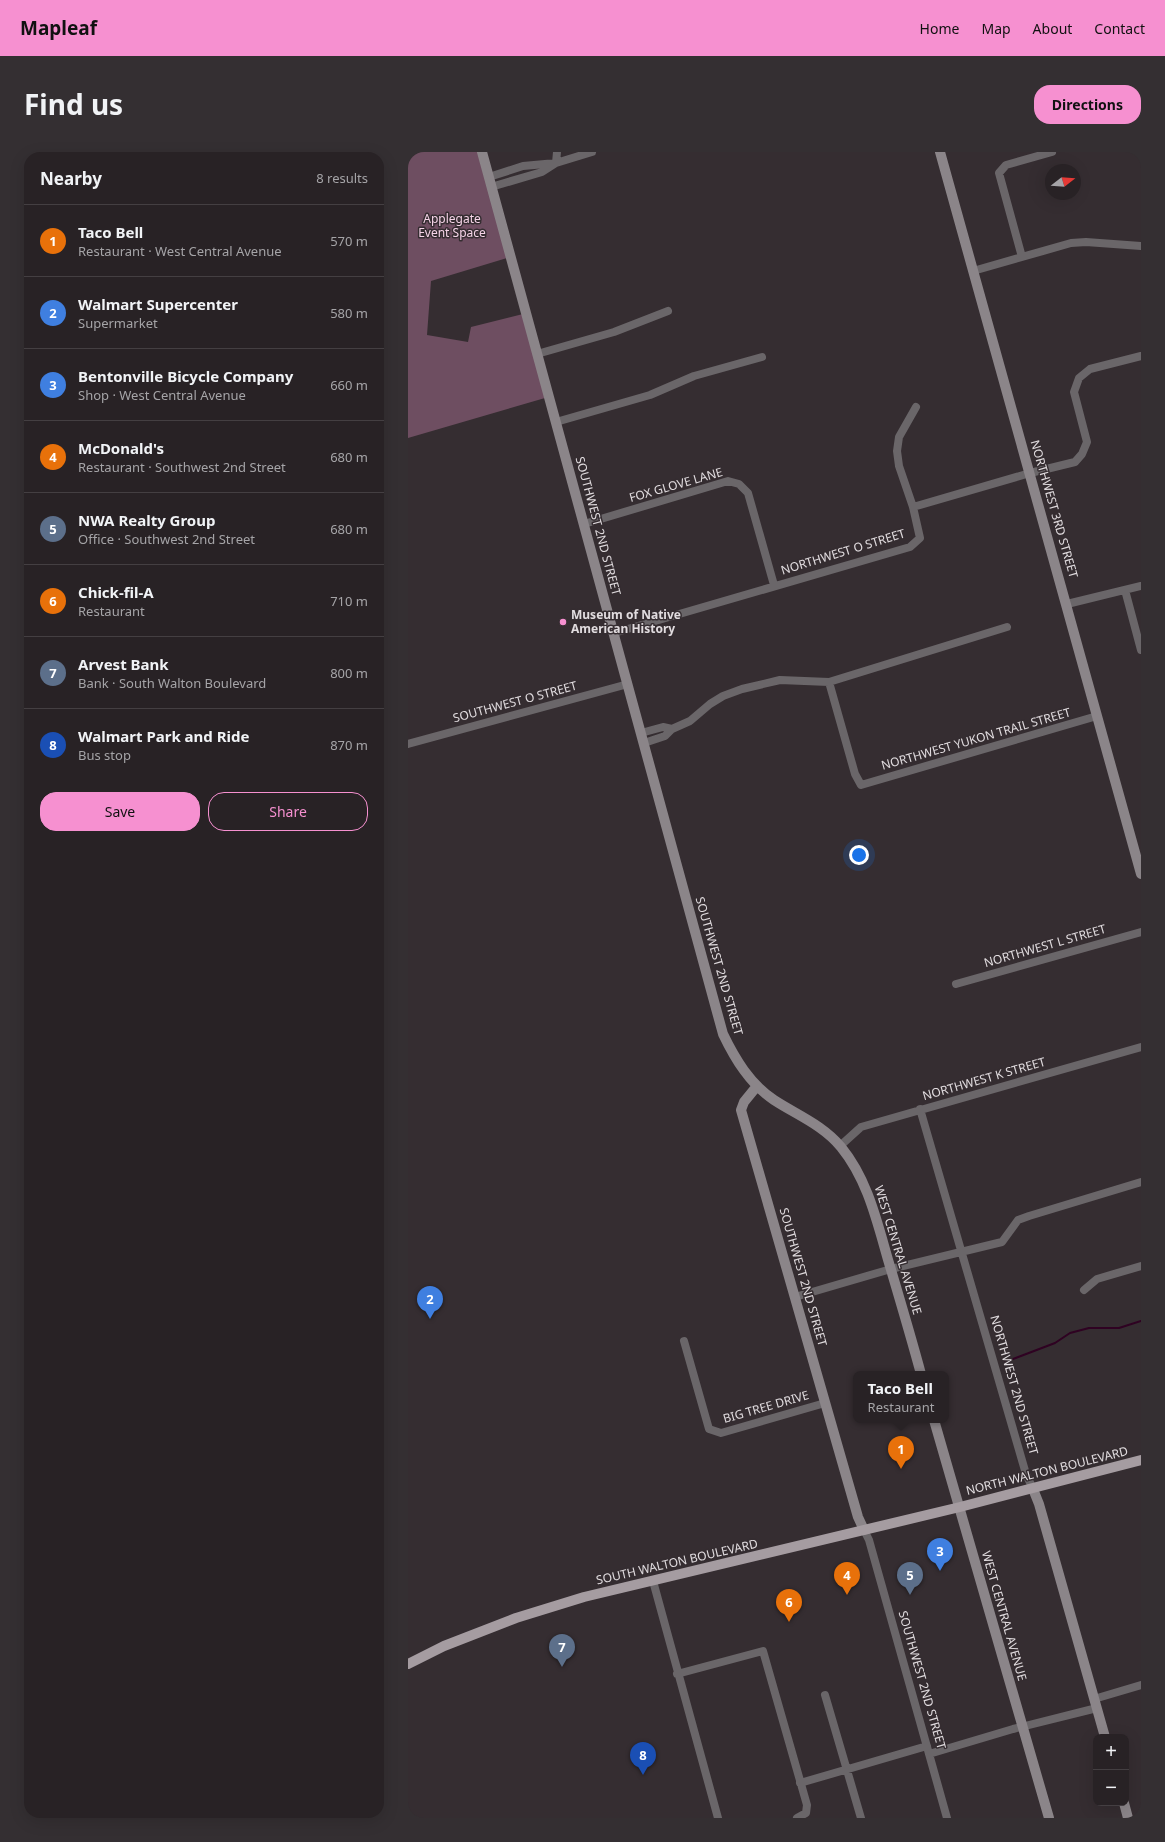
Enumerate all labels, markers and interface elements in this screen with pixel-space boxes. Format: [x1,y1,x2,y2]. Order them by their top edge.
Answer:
text: Mapleaf [20,15,97,41]
text: Home [920,19,959,38]
text: Map [981,19,1011,38]
text: About [1033,19,1072,38]
text: Contact [1094,19,1145,38]
text: Find us [24,85,123,123]
button: Directions [1034,85,1141,124]
north arrow [1045,164,1081,200]
text: Nearby [40,167,102,190]
text: 8 results [316,169,368,187]
park label: Applegate Event Space [418,210,486,241]
text: Taco Bell [78,222,143,242]
text: 1 [49,232,57,250]
text: 570 m [330,232,368,250]
text: Restaurant · West Central Avenue [78,242,282,260]
text: Walmart Supercenter [78,294,238,314]
text: 2 [49,304,57,322]
text: 580 m [330,304,368,322]
text: Supermarket [78,314,158,332]
text: Bentonville Bicycle Company [78,366,293,386]
text: 3 [49,376,57,394]
text: 660 m [330,376,368,394]
text: Shop · West Central Avenue [78,386,246,404]
text: McDonald's [78,438,164,458]
street label: NORTHWEST 3RD STREET [1027,438,1082,580]
text: 4 [49,448,57,466]
text: 680 m [330,448,368,466]
street label: SOUTHWEST 2ND STREET [572,455,625,597]
text: Restaurant · Southwest 2nd Street [78,458,286,476]
street label: FOX GLOVE LANE [627,463,724,506]
text: NWA Realty Group [78,510,215,530]
text: 5 [49,520,57,538]
text: 680 m [330,520,368,538]
street label: NORTHWEST O STREET [779,524,907,579]
text: Office · Southwest 2nd Street [78,530,255,548]
text: Chick-fil-A [78,582,154,602]
text: 6 [49,592,57,610]
text: 710 m [330,592,368,610]
text: Restaurant [78,602,145,620]
place label: Museum of Native American History [571,606,681,637]
marker: Museum of Native American History [558,617,568,627]
text: Arvest Bank [78,654,169,674]
text: 7 [49,664,57,682]
text: 800 m [330,664,368,682]
text: Bank · South Walton Boulevard [78,674,266,692]
street label: SOUTHWEST O STREET [451,677,579,726]
street label: NORTHWEST YUKON TRAIL STREET [879,703,1073,774]
text: Walmart Park and Ride [78,726,249,746]
text: 8 [49,736,57,754]
text: 870 m [330,736,368,754]
text: Bus stop [78,746,131,764]
button: Save [40,792,200,831]
button: Share [208,792,368,831]
your location [849,845,869,865]
street label: SOUTHWEST 2ND STREET [692,895,747,1037]
street label: NORTHWEST L STREET [982,920,1108,971]
street label: NORTHWEST K STREET [920,1053,1048,1104]
street label: WEST CENTRAL AVENUE [871,1183,926,1317]
street label: SOUTHWEST 2ND STREET [776,1206,831,1348]
pin: 2 [417,1286,443,1319]
street label: NORTHWEST 2ND STREET [986,1313,1043,1457]
popup [853,1371,949,1423]
text: Taco Bell [868,1378,933,1398]
street label: BIG TREE DRIVE [721,1386,811,1427]
text: Restaurant [868,1398,934,1416]
pin: 1 [888,1436,914,1469]
street label: NORTH WALTON BOULEVARD [964,1442,1130,1499]
street label: SOUTH WALTON BOULEVARD [594,1535,760,1588]
pin: 3 [927,1538,953,1571]
street label: WEST CENTRAL AVENUE [978,1549,1031,1683]
pin: 4 [834,1562,860,1595]
pin: 5 [897,1562,923,1595]
pin: 6 [776,1589,802,1622]
street label: SOUTHWEST 2ND STREET [895,1609,950,1751]
pin: 7 [549,1634,575,1667]
map controls [1093,1734,1129,1806]
button: + [1093,1734,1129,1770]
pin: 8 [630,1742,656,1775]
button: − [1093,1770,1129,1806]

